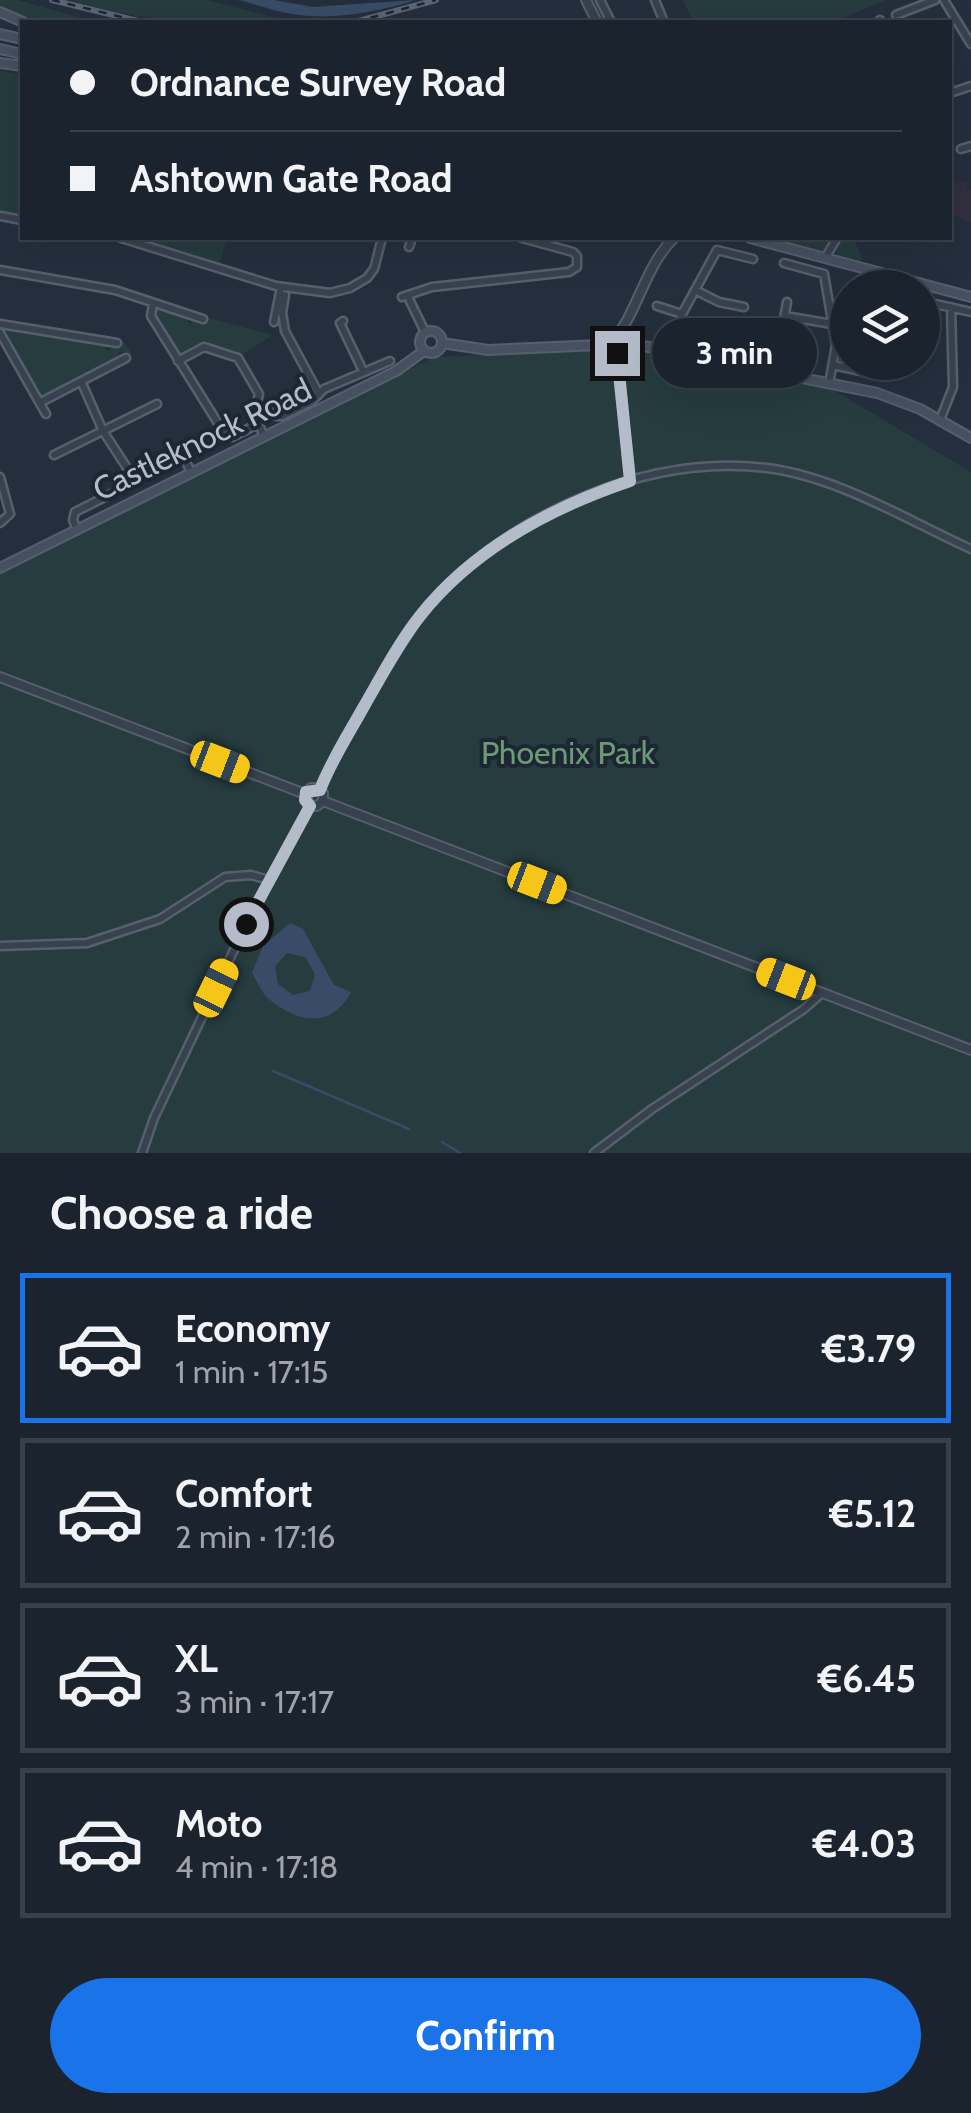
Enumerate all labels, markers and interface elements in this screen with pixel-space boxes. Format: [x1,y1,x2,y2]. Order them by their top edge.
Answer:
text: Ordnance Survey Road [130,59,506,106]
text: Ashtown Gate Road [130,155,453,202]
map controls [830,270,940,380]
button: layers [830,270,940,380]
callout: 3 min [652,318,817,388]
route end [595,331,640,376]
text: 3 min [696,333,773,372]
street label: Castleknock Road [86,369,318,509]
park label: Phoenix Park [481,733,656,772]
car [187,737,253,787]
car [504,858,570,908]
route start [224,902,269,947]
car [189,954,243,1022]
car [753,954,819,1004]
text: Choose a ride [50,1186,313,1240]
icon: car [55,1303,145,1393]
text: Economy [175,1305,330,1352]
text: €3.79 [822,1325,916,1372]
text: 1 min · 17:15 [175,1352,328,1391]
icon: car [55,1468,145,1558]
text: Comfort [175,1470,312,1517]
text: €5.12 [829,1490,916,1537]
text: 2 min · 17:16 [175,1517,336,1556]
icon: car [55,1633,145,1723]
text: XL [175,1635,218,1682]
text: €6.45 [818,1655,916,1702]
text: 3 min · 17:17 [175,1682,334,1721]
icon: car [55,1798,145,1888]
text: Moto [175,1800,262,1847]
text: €4.03 [813,1820,916,1867]
text: 4 min · 17:18 [175,1847,338,1886]
button: Confirm [50,1978,921,2093]

